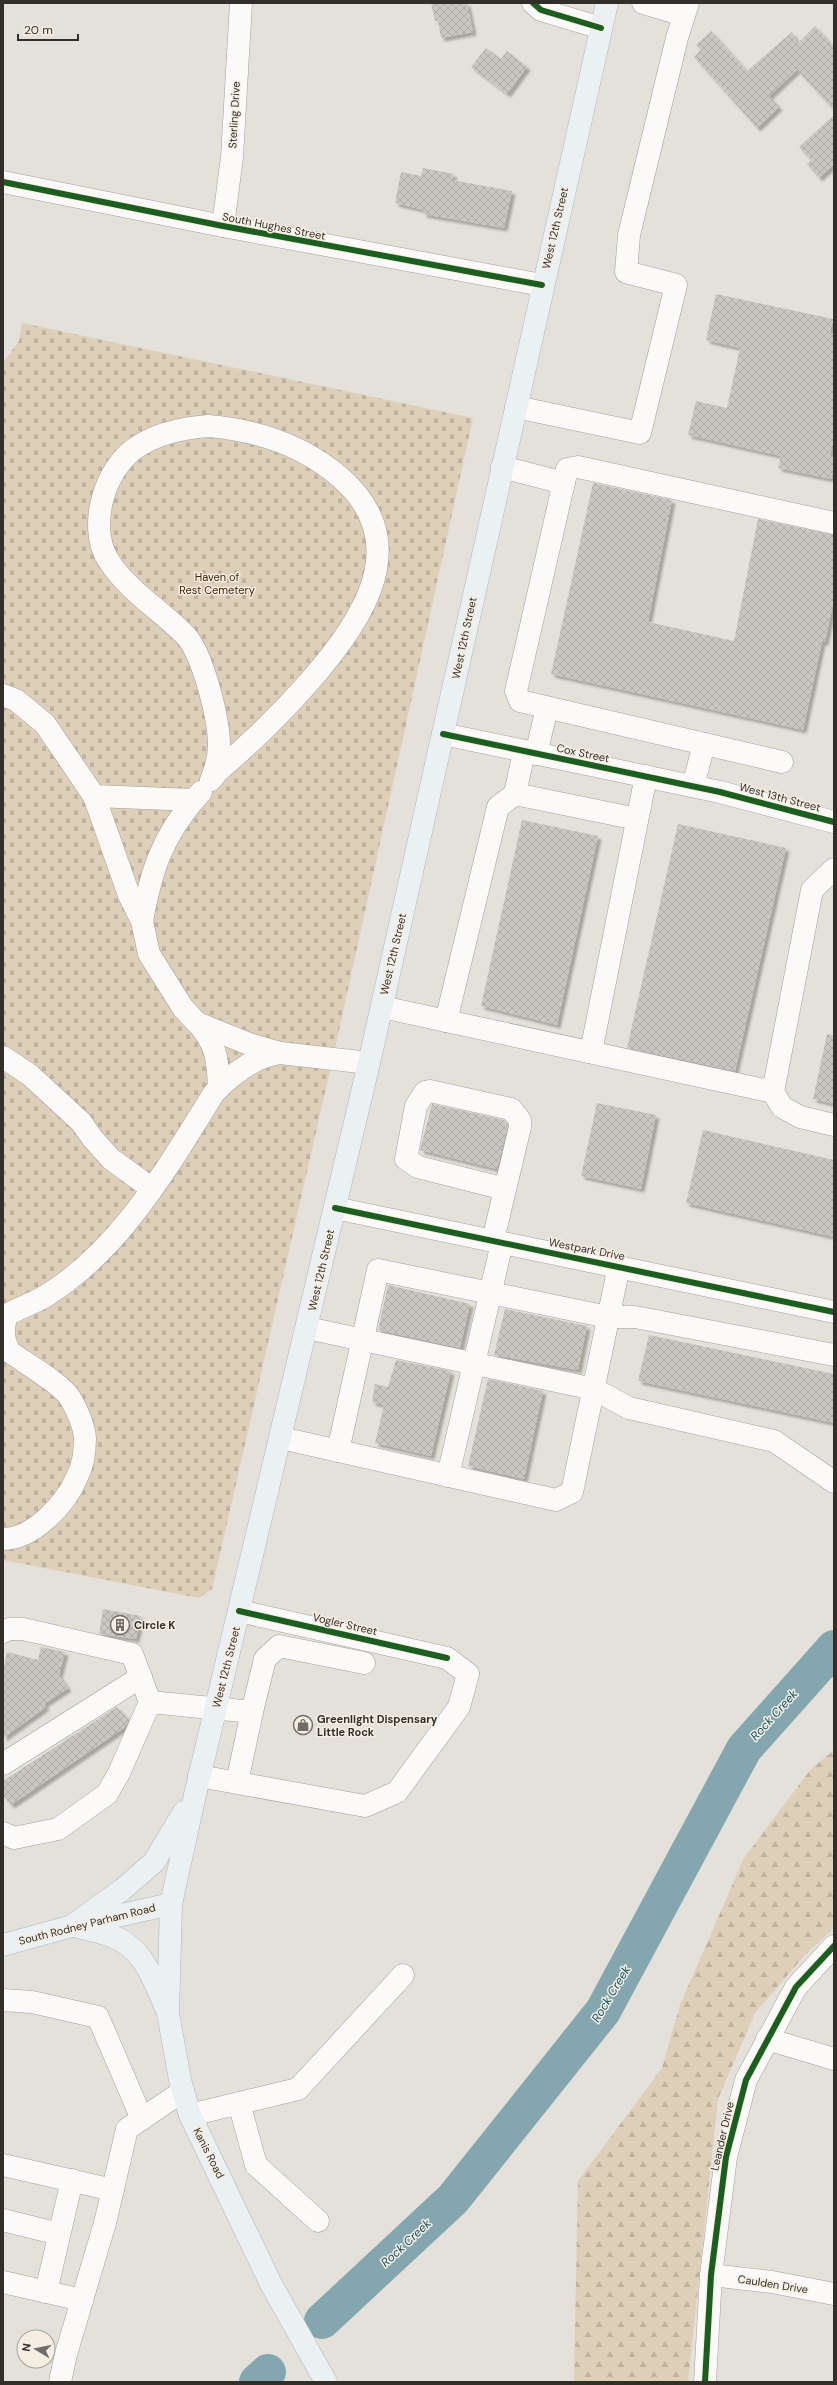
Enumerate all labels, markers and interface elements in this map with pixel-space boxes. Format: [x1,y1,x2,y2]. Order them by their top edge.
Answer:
scale bar [18,16,78,42]
text: 20 m [24,22,53,38]
street label: Sterling Drive [225,81,243,149]
street label: West 12th Street [539,186,571,270]
street label: South Hughes Street [221,209,327,243]
park label: Haven of Rest Cemetery [179,570,255,597]
street label: West 12th Street [448,596,480,680]
street label: Cox Street [555,741,611,765]
street label: West 13th Street [738,779,822,815]
street label: West 12th Street [377,912,409,996]
street label: West 12th Street [305,1228,337,1312]
street label: Westpark Drive [548,1235,626,1263]
street label: Vogler Street [311,1610,379,1638]
building icon: Circle K [109,1614,131,1636]
place label: Circle K [134,1618,176,1632]
street label: West 12th Street [209,1625,243,1709]
water label: Rock Creek [747,1686,802,1744]
place label: Greenlight Dispensary Little Rock [317,1712,438,1739]
shop icon: Greenlight Dispensary Little Rock [292,1714,314,1736]
street label: South Rodney Parham Road [17,1900,157,1948]
water label: Rock Creek [588,1962,635,2025]
street label: Leander Drive [707,2100,737,2172]
street label: Kanis Road [190,2125,228,2181]
water label: Rock Creek [377,2215,435,2270]
street label: Caulden Drive [737,2272,809,2296]
north arrow [16,2329,56,2369]
text: N [19,2342,34,2352]

